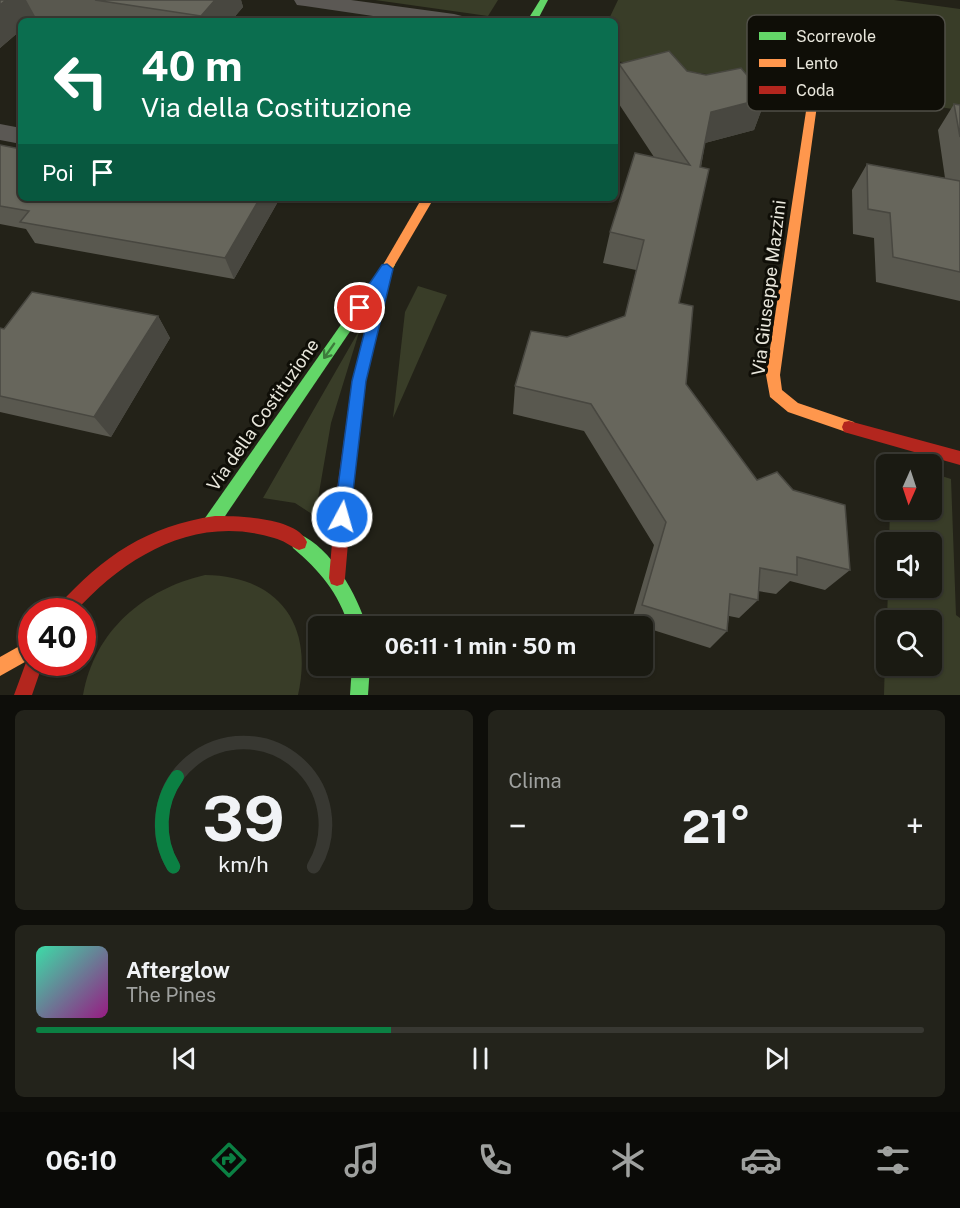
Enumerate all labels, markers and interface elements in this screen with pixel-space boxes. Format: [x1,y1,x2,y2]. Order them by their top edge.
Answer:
legend [747,15,945,111]
text: Scorrevole [796,27,876,46]
text: 40 m [141,41,243,90]
icon: left [42,42,120,120]
text: Lento [796,54,838,73]
text: Coda [796,81,834,100]
text: Via della Costituzione [141,91,412,123]
icon: arrive [86,156,119,189]
text: Poi [42,160,74,186]
street label: Via Giuseppe Mazzini [747,199,790,377]
pin [334,282,385,333]
icon: arrive [343,291,376,324]
street label: Via della Costituzione [202,335,323,495]
one-way arrow [323,343,335,359]
north arrow [876,454,942,520]
map controls [876,454,942,676]
position arrow [310,485,374,549]
button: sound [876,532,942,598]
speed limit sign: 40 [18,598,96,676]
button: search [876,610,942,676]
text: 06:11 · 1 min · 50 m [385,633,576,659]
text: Clima [509,769,562,793]
text: 39 [203,782,285,855]
text: 21° [682,800,751,853]
text: − [509,807,527,845]
text: + [906,807,924,845]
text: km/h [219,852,269,877]
text: Afterglow [126,957,230,983]
text: The Pines [126,983,216,1007]
icon: previous [168,1042,201,1075]
icon: pause [464,1042,497,1075]
icon: next [760,1042,793,1075]
icon: directions [208,1139,250,1181]
icon: music [341,1139,383,1181]
icon: phone [474,1139,516,1181]
icon: climate [607,1139,649,1181]
icon: car [740,1139,782,1181]
icon: filters [872,1139,914,1181]
text: 06:10 [45,1144,117,1176]

